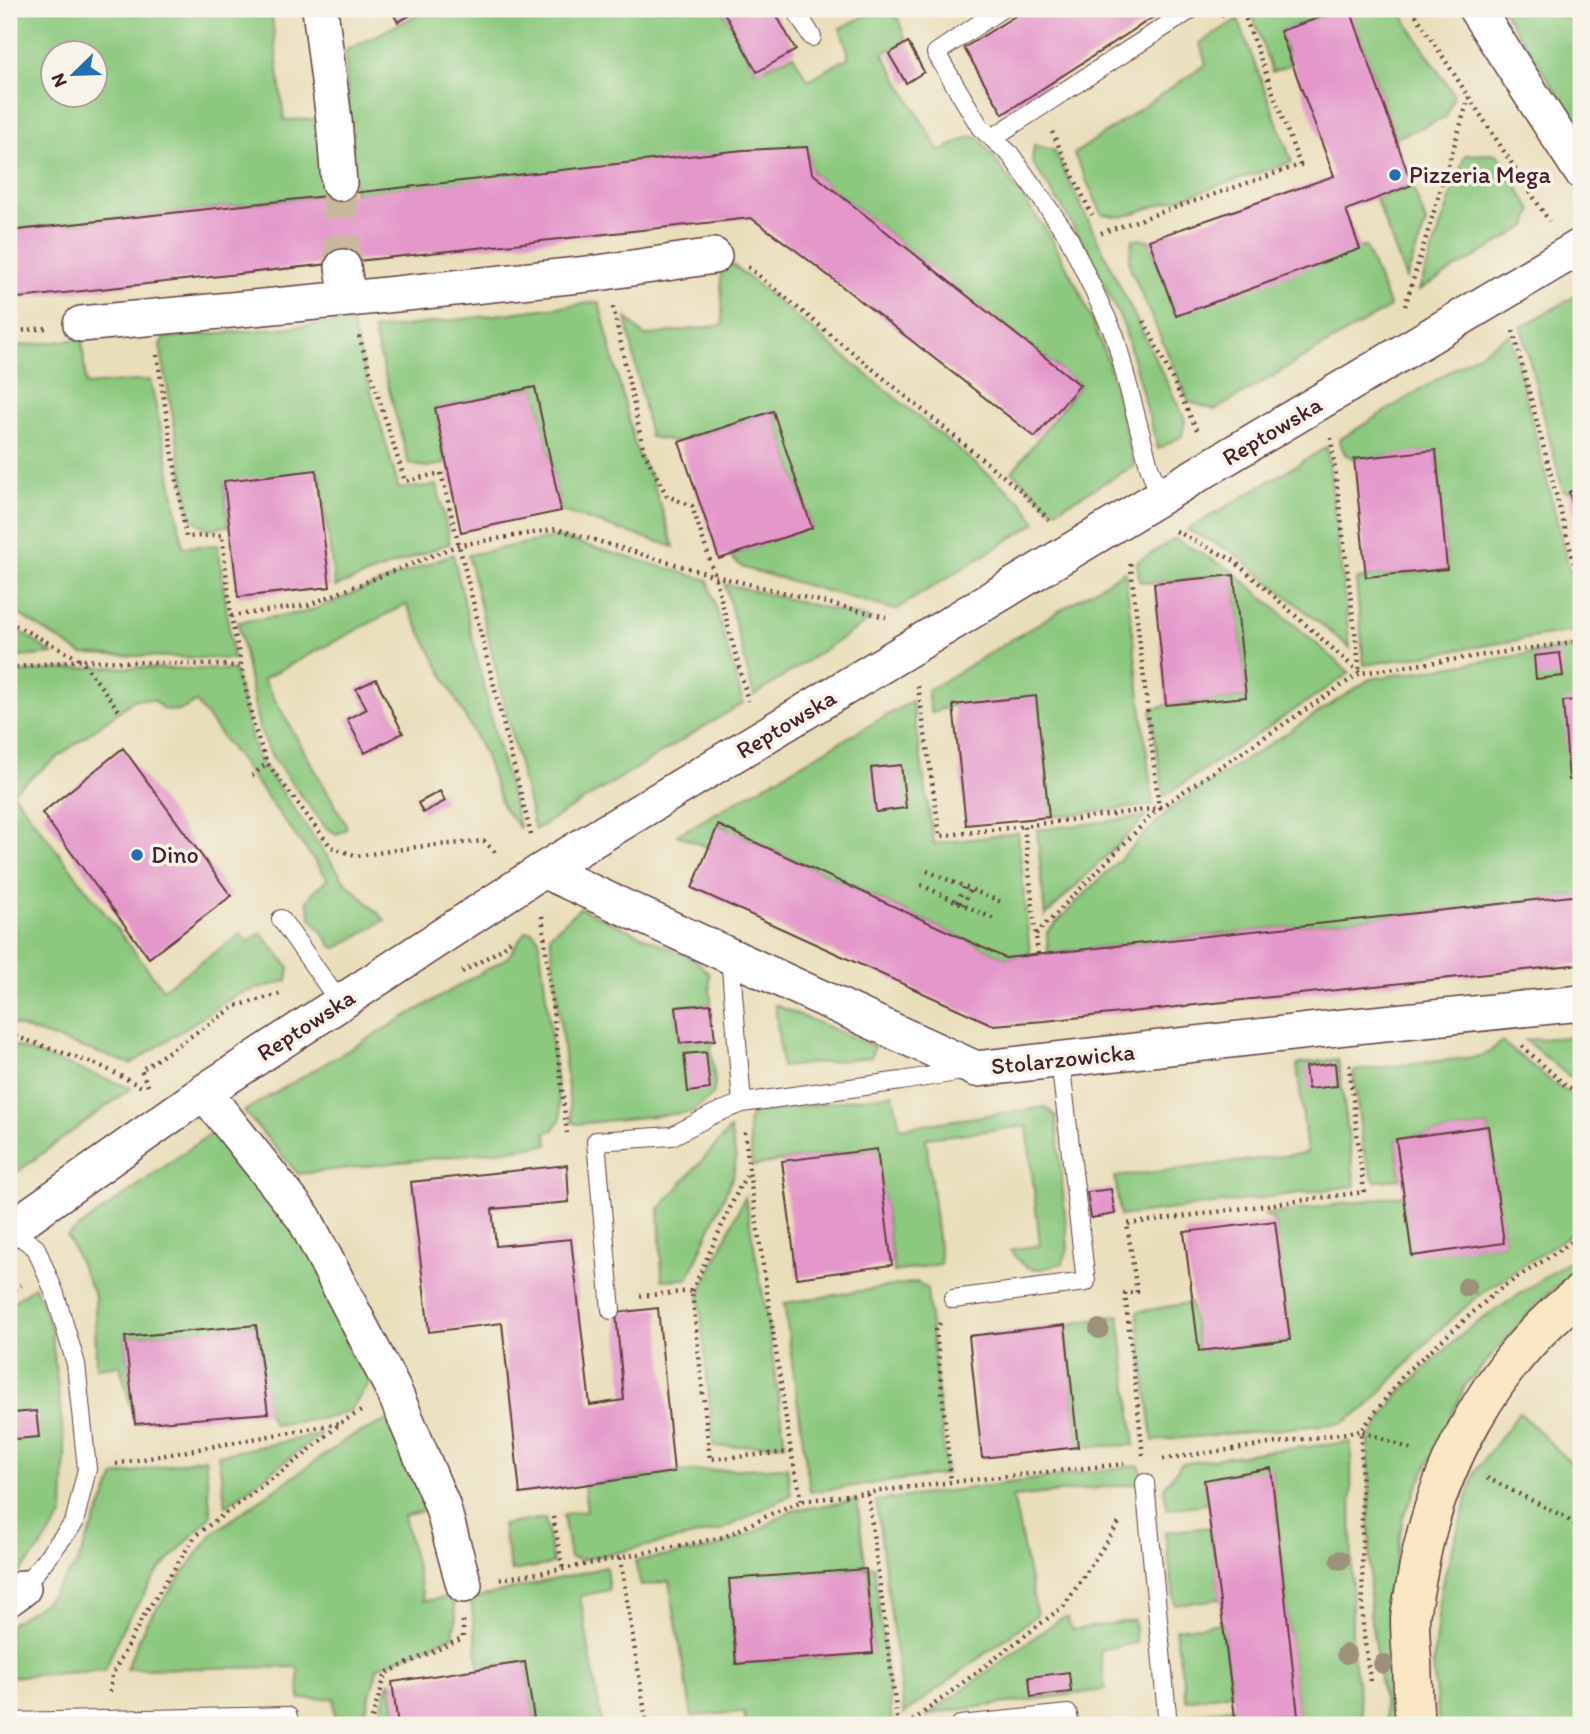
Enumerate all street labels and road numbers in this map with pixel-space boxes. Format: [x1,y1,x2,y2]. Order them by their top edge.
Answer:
street label: Reptowska [1217,389,1327,472]
street label: Reptowska [731,682,841,765]
street label: Reptowska [251,982,361,1067]
street label: Stolarzowicka [990,1037,1136,1080]

